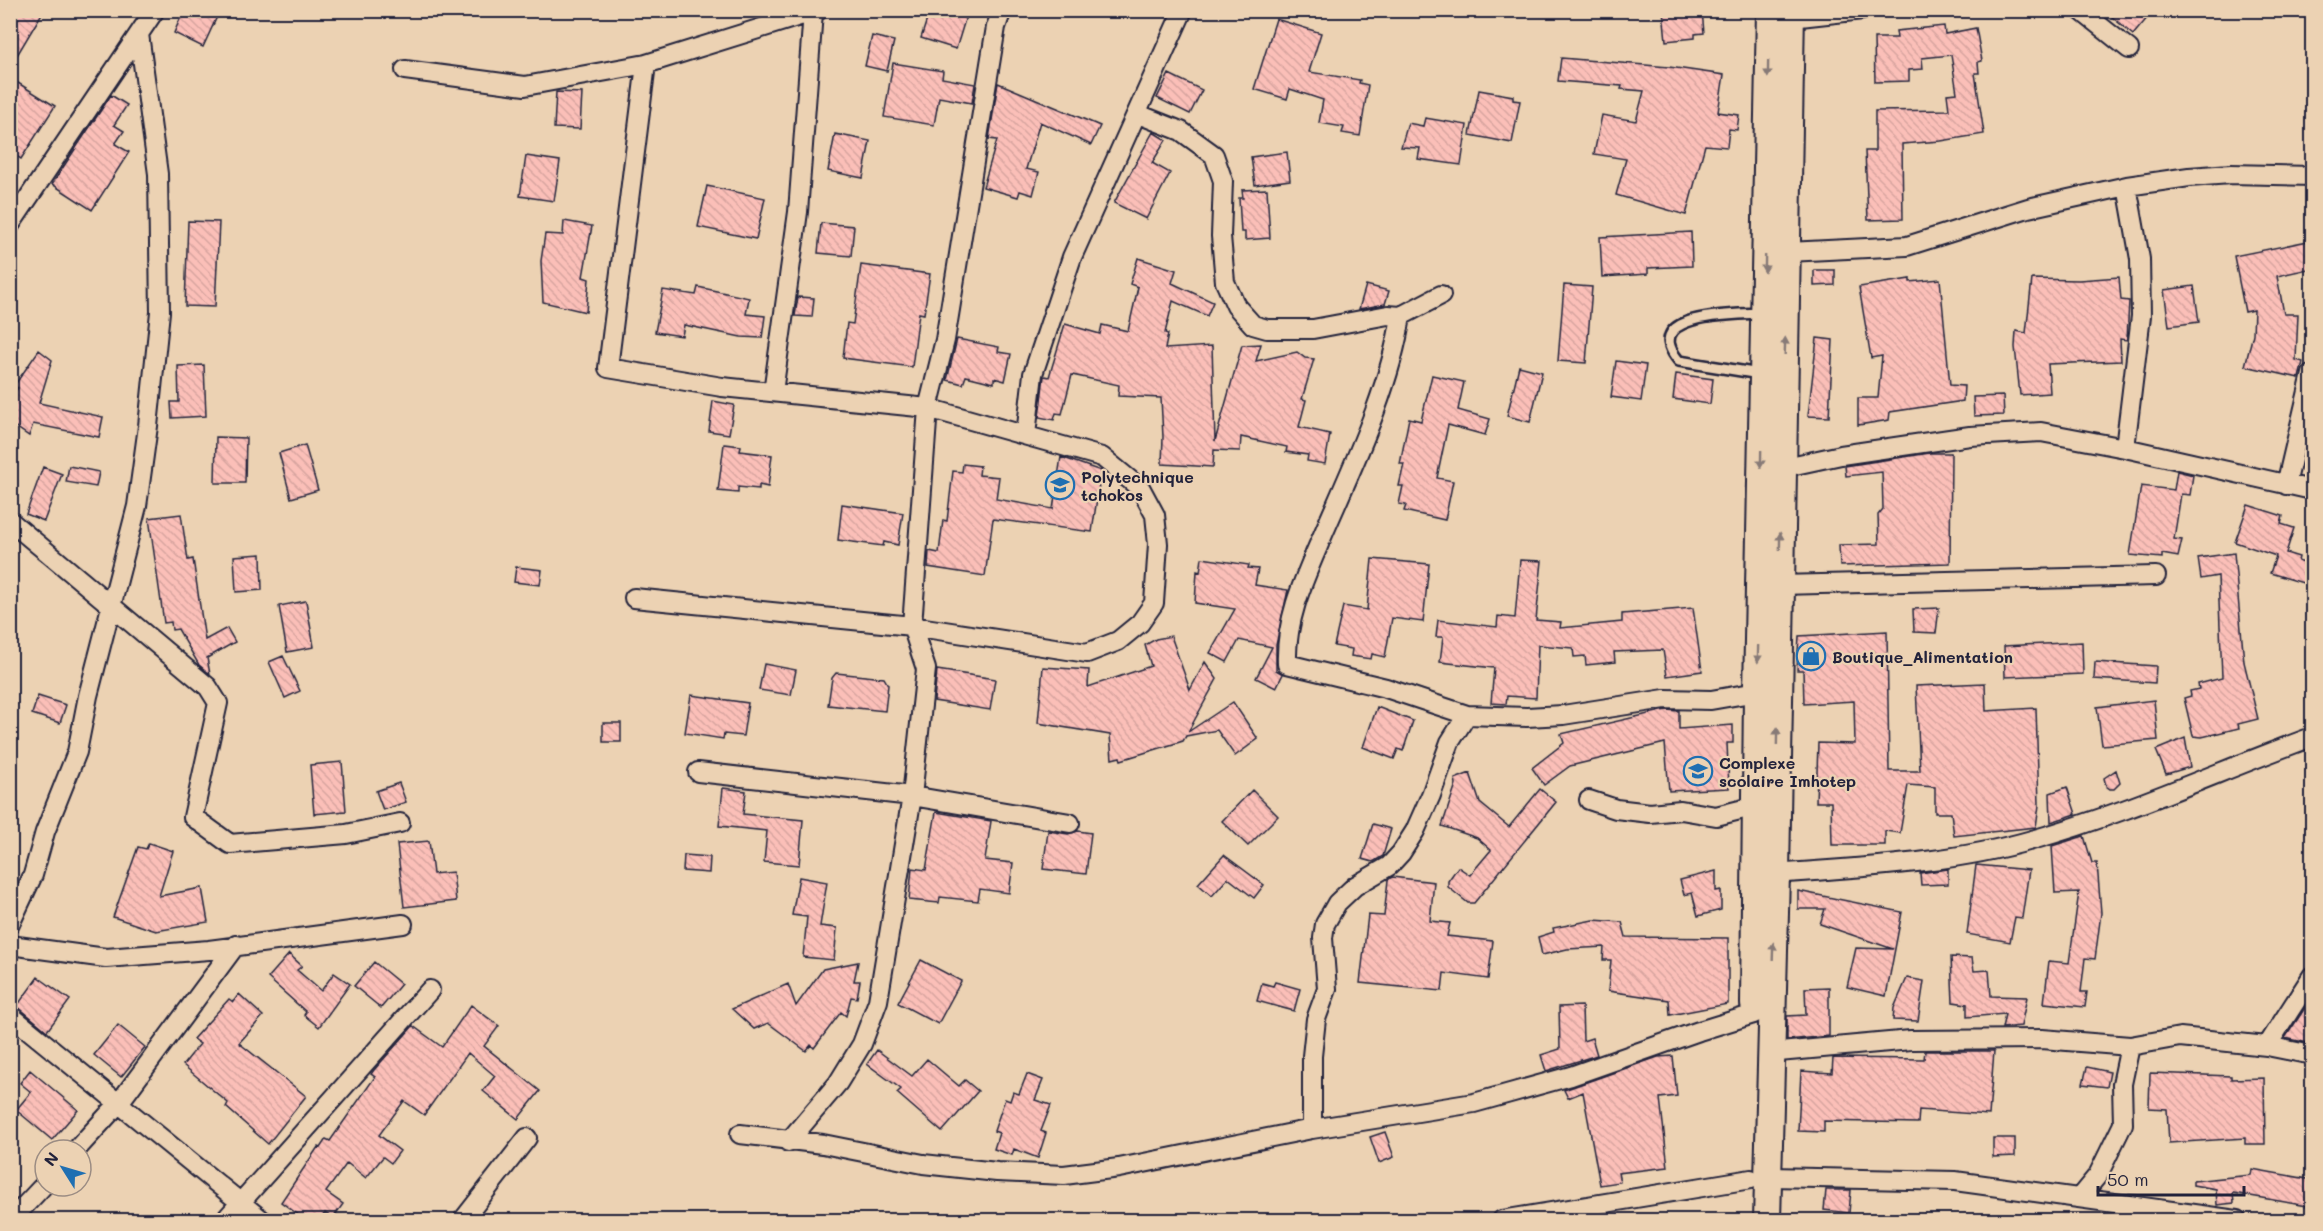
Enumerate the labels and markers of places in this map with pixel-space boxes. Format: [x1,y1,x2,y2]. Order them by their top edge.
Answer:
place label: Polytechnique tchokos [1081,466,1194,505]
school or university icon: Polytechnique tchokos [1044,469,1076,501]
shop icon: Boutique_Alimentation [1795,640,1827,672]
place label: Boutique_Alimentation [1832,646,2013,667]
place label: Complexe scolaire Imhotep [1719,752,1856,791]
school or university icon: Complexe scolaire Imhotep [1682,755,1714,787]

